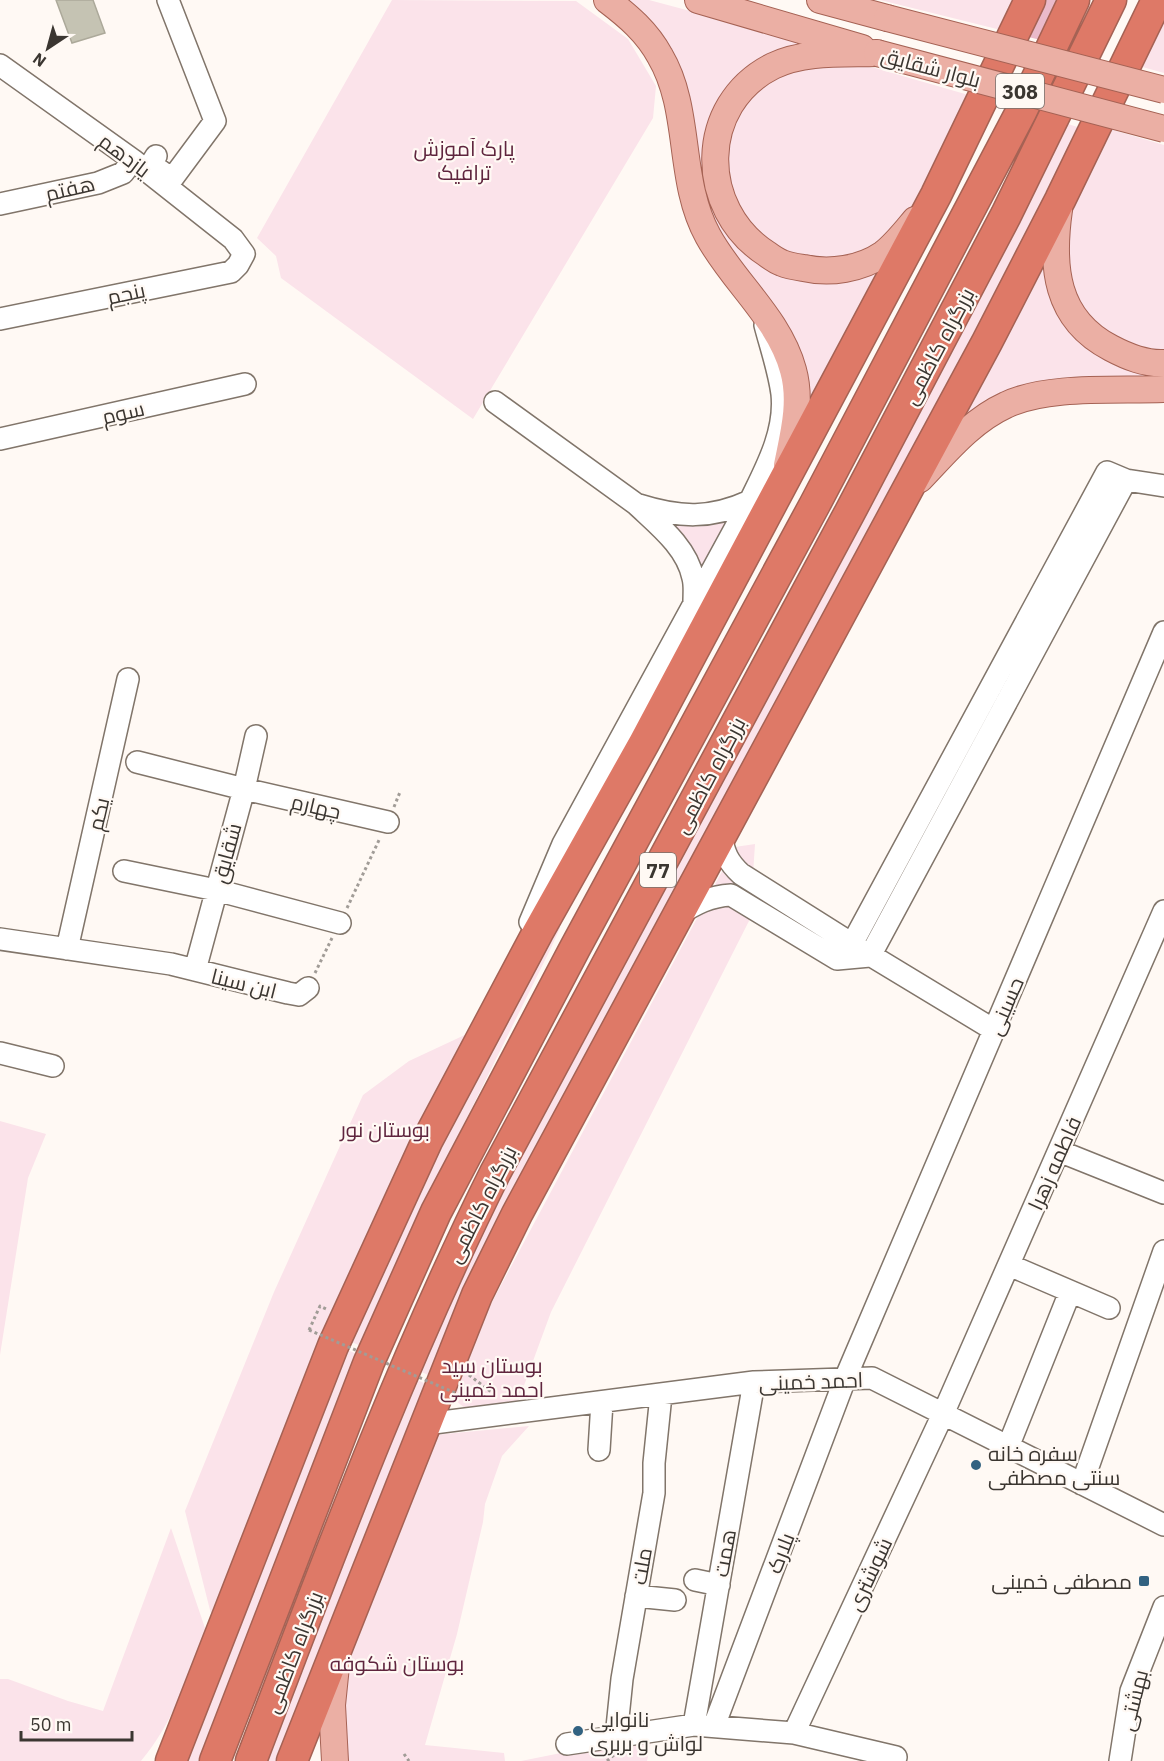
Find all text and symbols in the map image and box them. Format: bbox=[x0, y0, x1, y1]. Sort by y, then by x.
north arrow bbox=[18, 18, 78, 78]
street label: بلوار شقایق bbox=[878, 40, 984, 94]
text: N bbox=[29, 49, 50, 72]
road number: 308 bbox=[996, 74, 1044, 108]
street label: یازدهم bbox=[93, 126, 157, 185]
park label: پارک آموزش ترافیک bbox=[414, 134, 515, 186]
street label: هفتم bbox=[42, 169, 98, 208]
street label: پنجم bbox=[104, 275, 148, 312]
street label: بزرگراه کاظمی bbox=[895, 283, 981, 409]
street label: سوم bbox=[99, 394, 147, 431]
street label: بزرگراه کاظمی bbox=[666, 712, 752, 838]
street label: چهارم bbox=[288, 787, 344, 826]
street label: یکم bbox=[81, 794, 116, 834]
street label: شقایق bbox=[205, 820, 247, 886]
road number: 77 bbox=[640, 853, 676, 887]
street label: ابن سینا bbox=[208, 961, 280, 1005]
street label: حسینی bbox=[980, 973, 1030, 1039]
street label: فاطمه زهرا bbox=[1021, 1112, 1087, 1214]
park label: بوستان نور bbox=[339, 1115, 430, 1143]
street label: بزرگراه کاظمی bbox=[439, 1140, 523, 1268]
park label: بوستان سید احمد خمینی bbox=[440, 1351, 544, 1403]
street label: احمد خمینی bbox=[758, 1365, 864, 1397]
place label: سفره خانه سنتی مصطفی bbox=[988, 1439, 1120, 1491]
marker: سفره خانه سنتی مصطفی bbox=[969, 1458, 983, 1472]
street label: همت bbox=[706, 1527, 742, 1579]
street label: پلارک bbox=[759, 1528, 802, 1578]
street label: شوشتری bbox=[840, 1533, 898, 1615]
street label: ملت bbox=[624, 1545, 658, 1587]
place label: مصطفی خمینی bbox=[991, 1567, 1132, 1595]
marker: مصطفی خمینی bbox=[1137, 1574, 1151, 1588]
street label: بزرگراه کاظمی bbox=[257, 1587, 329, 1717]
park label: بوستان شکوفه bbox=[330, 1649, 464, 1677]
street label: بهشتی bbox=[1112, 1666, 1154, 1734]
scale bar bbox=[21, 1704, 132, 1742]
place label: نانوایی لواش و بربری bbox=[590, 1705, 703, 1757]
text: 50 m bbox=[30, 1713, 72, 1736]
marker: نانوایی لواش و بربری bbox=[571, 1724, 585, 1738]

